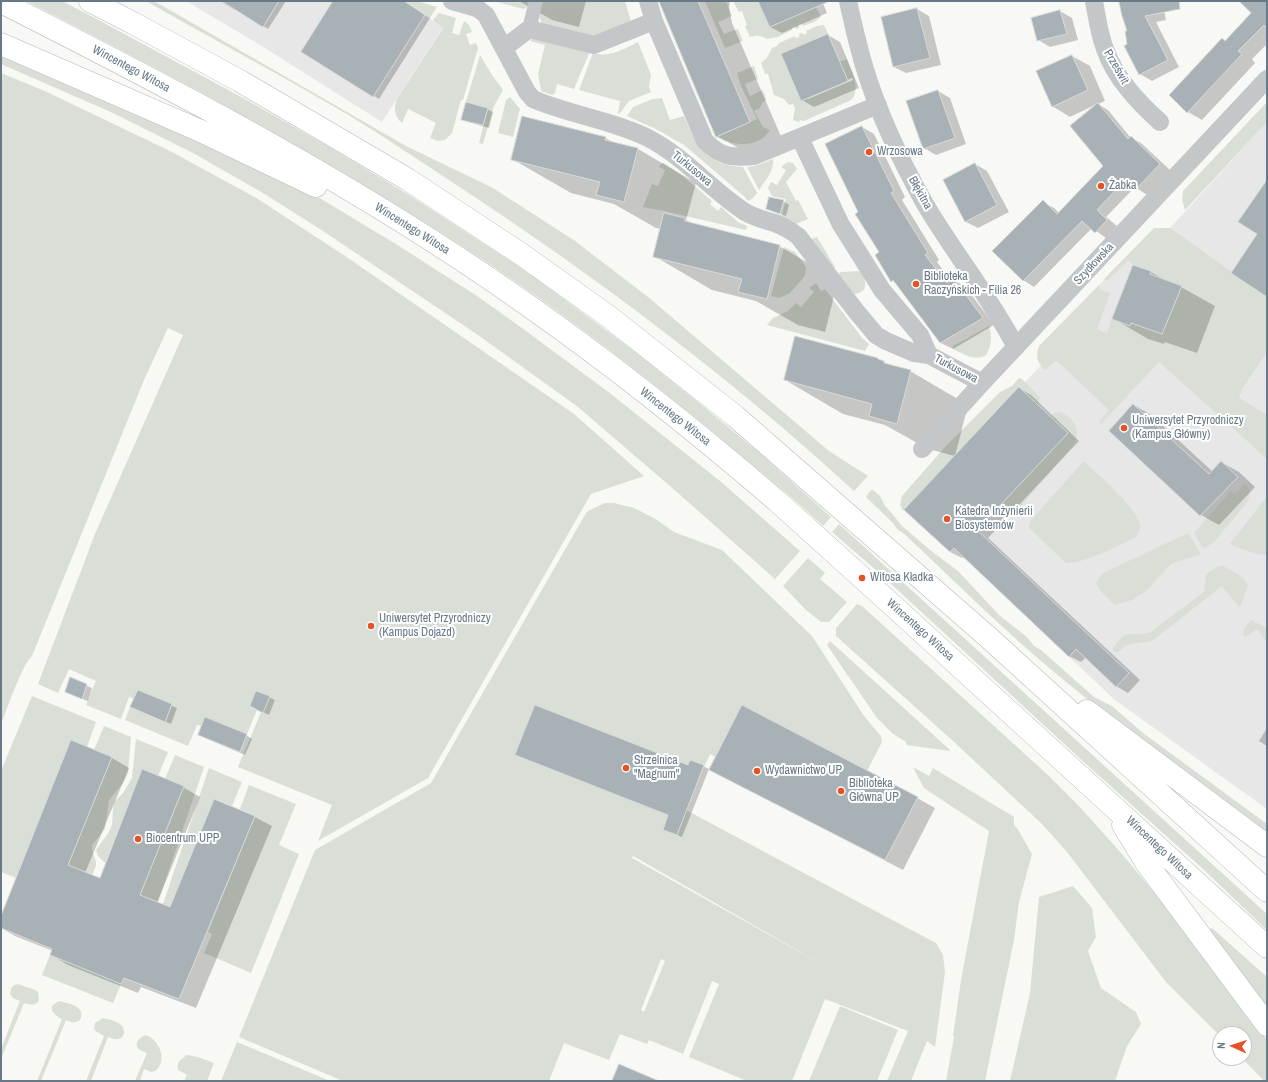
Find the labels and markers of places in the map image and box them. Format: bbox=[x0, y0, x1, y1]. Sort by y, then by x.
place label: Wrzosowa bbox=[877, 145, 923, 159]
marker: Wrzosowa bbox=[864, 147, 874, 157]
place label: Żabka bbox=[1109, 179, 1136, 193]
marker: Żabka bbox=[1096, 181, 1106, 191]
place label: Biblioteka Raczyńskich - Filia 26 bbox=[924, 270, 1021, 298]
marker: Biblioteka Raczyńskich - Filia 26 bbox=[911, 279, 921, 289]
place label: Uniwersytet Przyrodniczy (Kampus Główny) bbox=[1132, 414, 1244, 442]
marker: Uniwersytet Przyrodniczy (Kampus Główny) bbox=[1119, 423, 1129, 433]
place label: Katedra Inżynierii Biosystemów bbox=[955, 505, 1033, 533]
marker: Katedra Inżynierii Biosystemów bbox=[942, 514, 952, 524]
place label: Witosa Kładka bbox=[870, 571, 933, 585]
marker: Witosa Kładka bbox=[857, 573, 867, 583]
place label: Uniwersytet Przyrodniczy (Kampus Dojazd) bbox=[379, 612, 491, 640]
marker: Uniwersytet Przyrodniczy (Kampus Dojazd) bbox=[366, 621, 376, 631]
place label: Strzelnica "Magnum" bbox=[634, 754, 679, 782]
marker: Strzelnica "Magnum" bbox=[621, 763, 631, 773]
place label: Wydawnictwo UP bbox=[765, 764, 842, 778]
marker: Wydawnictwo UP bbox=[752, 766, 762, 776]
place label: Biblioteka Główna UP bbox=[849, 777, 899, 805]
marker: Biblioteka Główna UP bbox=[836, 786, 846, 796]
place label: Biocentrum UPP bbox=[146, 832, 219, 846]
marker: Biocentrum UPP bbox=[133, 834, 143, 844]

